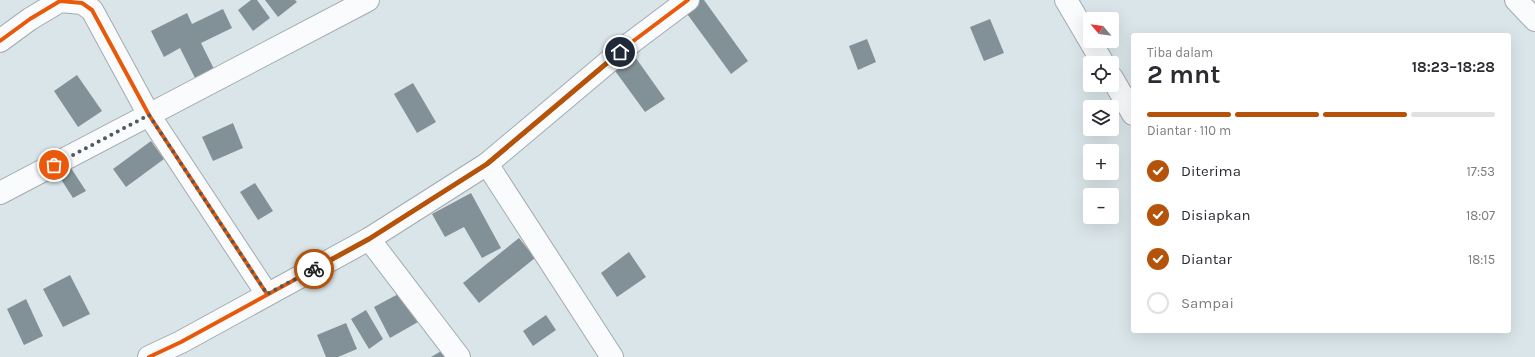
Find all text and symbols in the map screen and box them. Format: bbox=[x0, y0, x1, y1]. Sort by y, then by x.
north arrow bbox=[1083, 12, 1119, 48]
map controls bbox=[1083, 12, 1119, 224]
pin bbox=[603, 35, 637, 69]
icon: home bbox=[609, 41, 631, 63]
text: Tiba dalam bbox=[1147, 45, 1213, 60]
button: locate bbox=[1083, 56, 1119, 92]
text: 18:23–18:28 bbox=[1412, 58, 1495, 76]
text: 2 mnt bbox=[1147, 59, 1220, 90]
button: layers bbox=[1083, 100, 1119, 136]
text: Diantar · 110 m bbox=[1147, 123, 1231, 138]
button: + bbox=[1083, 144, 1119, 180]
pin bbox=[37, 148, 71, 182]
icon: bag bbox=[43, 154, 65, 176]
icon: check bbox=[1147, 160, 1169, 182]
text: Diterima bbox=[1181, 162, 1241, 180]
text: 17:53 bbox=[1467, 164, 1495, 179]
button: − bbox=[1083, 188, 1119, 224]
icon: check bbox=[1147, 204, 1169, 226]
text: Disiapkan bbox=[1181, 206, 1251, 224]
text: 18:07 bbox=[1466, 208, 1495, 223]
icon: check bbox=[1147, 248, 1169, 270]
courier bbox=[294, 249, 334, 289]
text: Diantar bbox=[1181, 250, 1232, 268]
text: 18:15 bbox=[1468, 252, 1495, 267]
icon: bike bbox=[303, 258, 325, 280]
text: Sampai bbox=[1181, 294, 1234, 312]

